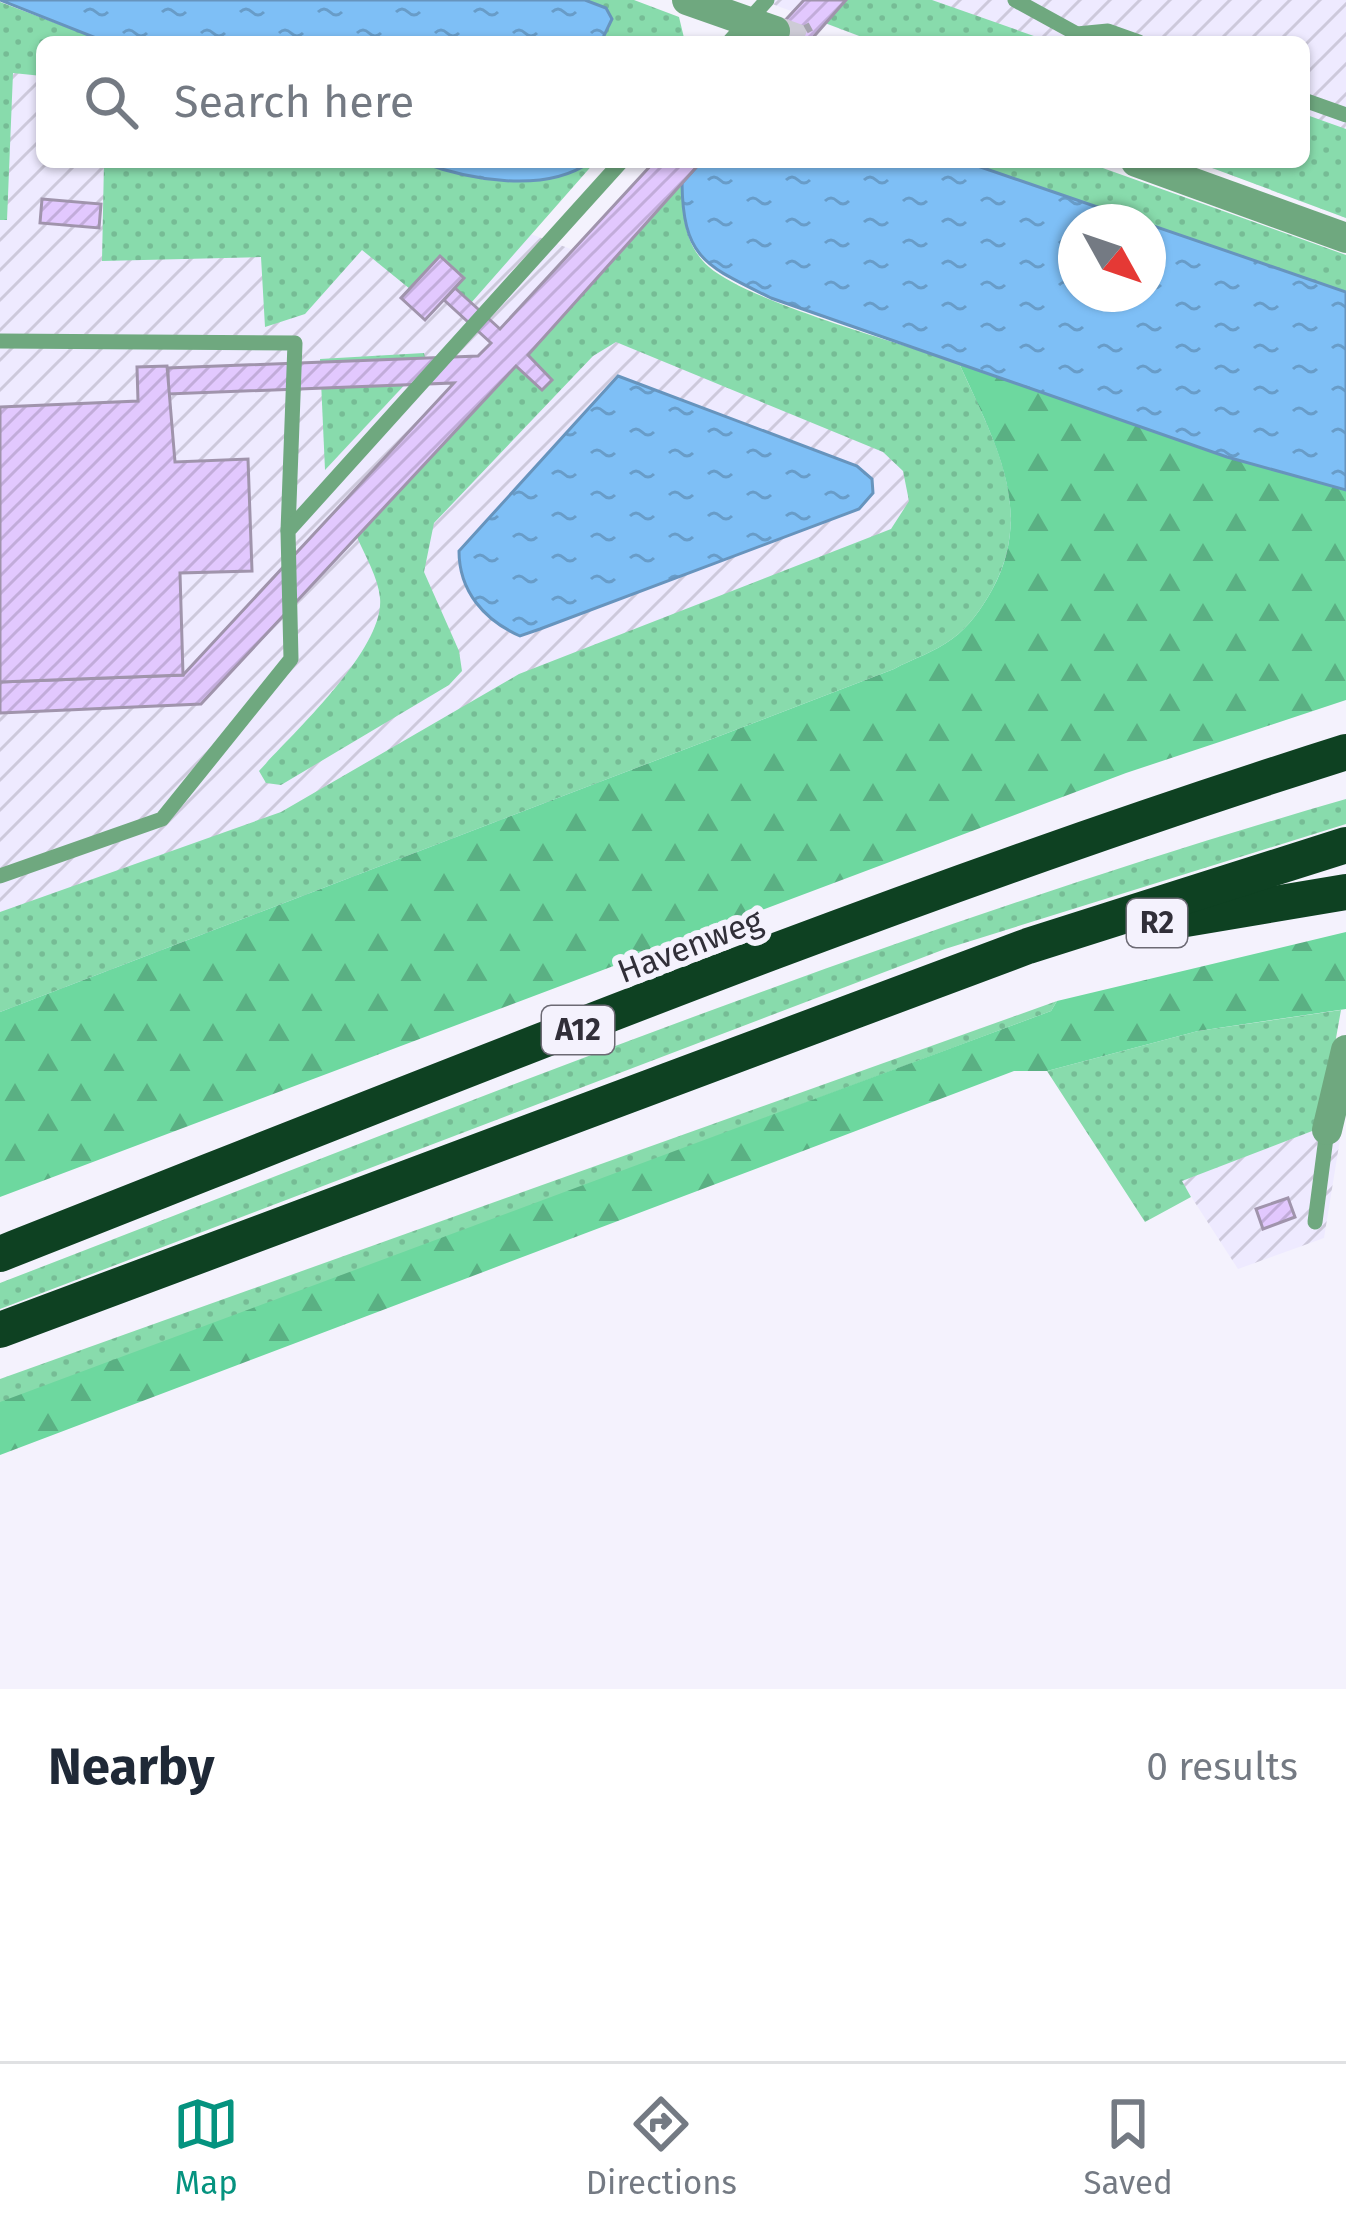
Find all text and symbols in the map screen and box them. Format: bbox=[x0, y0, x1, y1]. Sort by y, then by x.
search box bbox=[36, 36, 1310, 168]
icon: search bbox=[78, 69, 144, 135]
text: Search here bbox=[174, 75, 414, 129]
north arrow bbox=[1058, 204, 1166, 312]
road number: R2 bbox=[1127, 899, 1187, 947]
street label: Havenweg bbox=[612, 900, 769, 992]
road number: A12 bbox=[542, 1006, 614, 1054]
text: Nearby bbox=[48, 1736, 214, 1798]
text: 0 results bbox=[1146, 1744, 1298, 1790]
tab: Map bbox=[173, 2091, 239, 2203]
tab: Directions bbox=[586, 2091, 737, 2203]
tab: Saved bbox=[1083, 2091, 1173, 2203]

